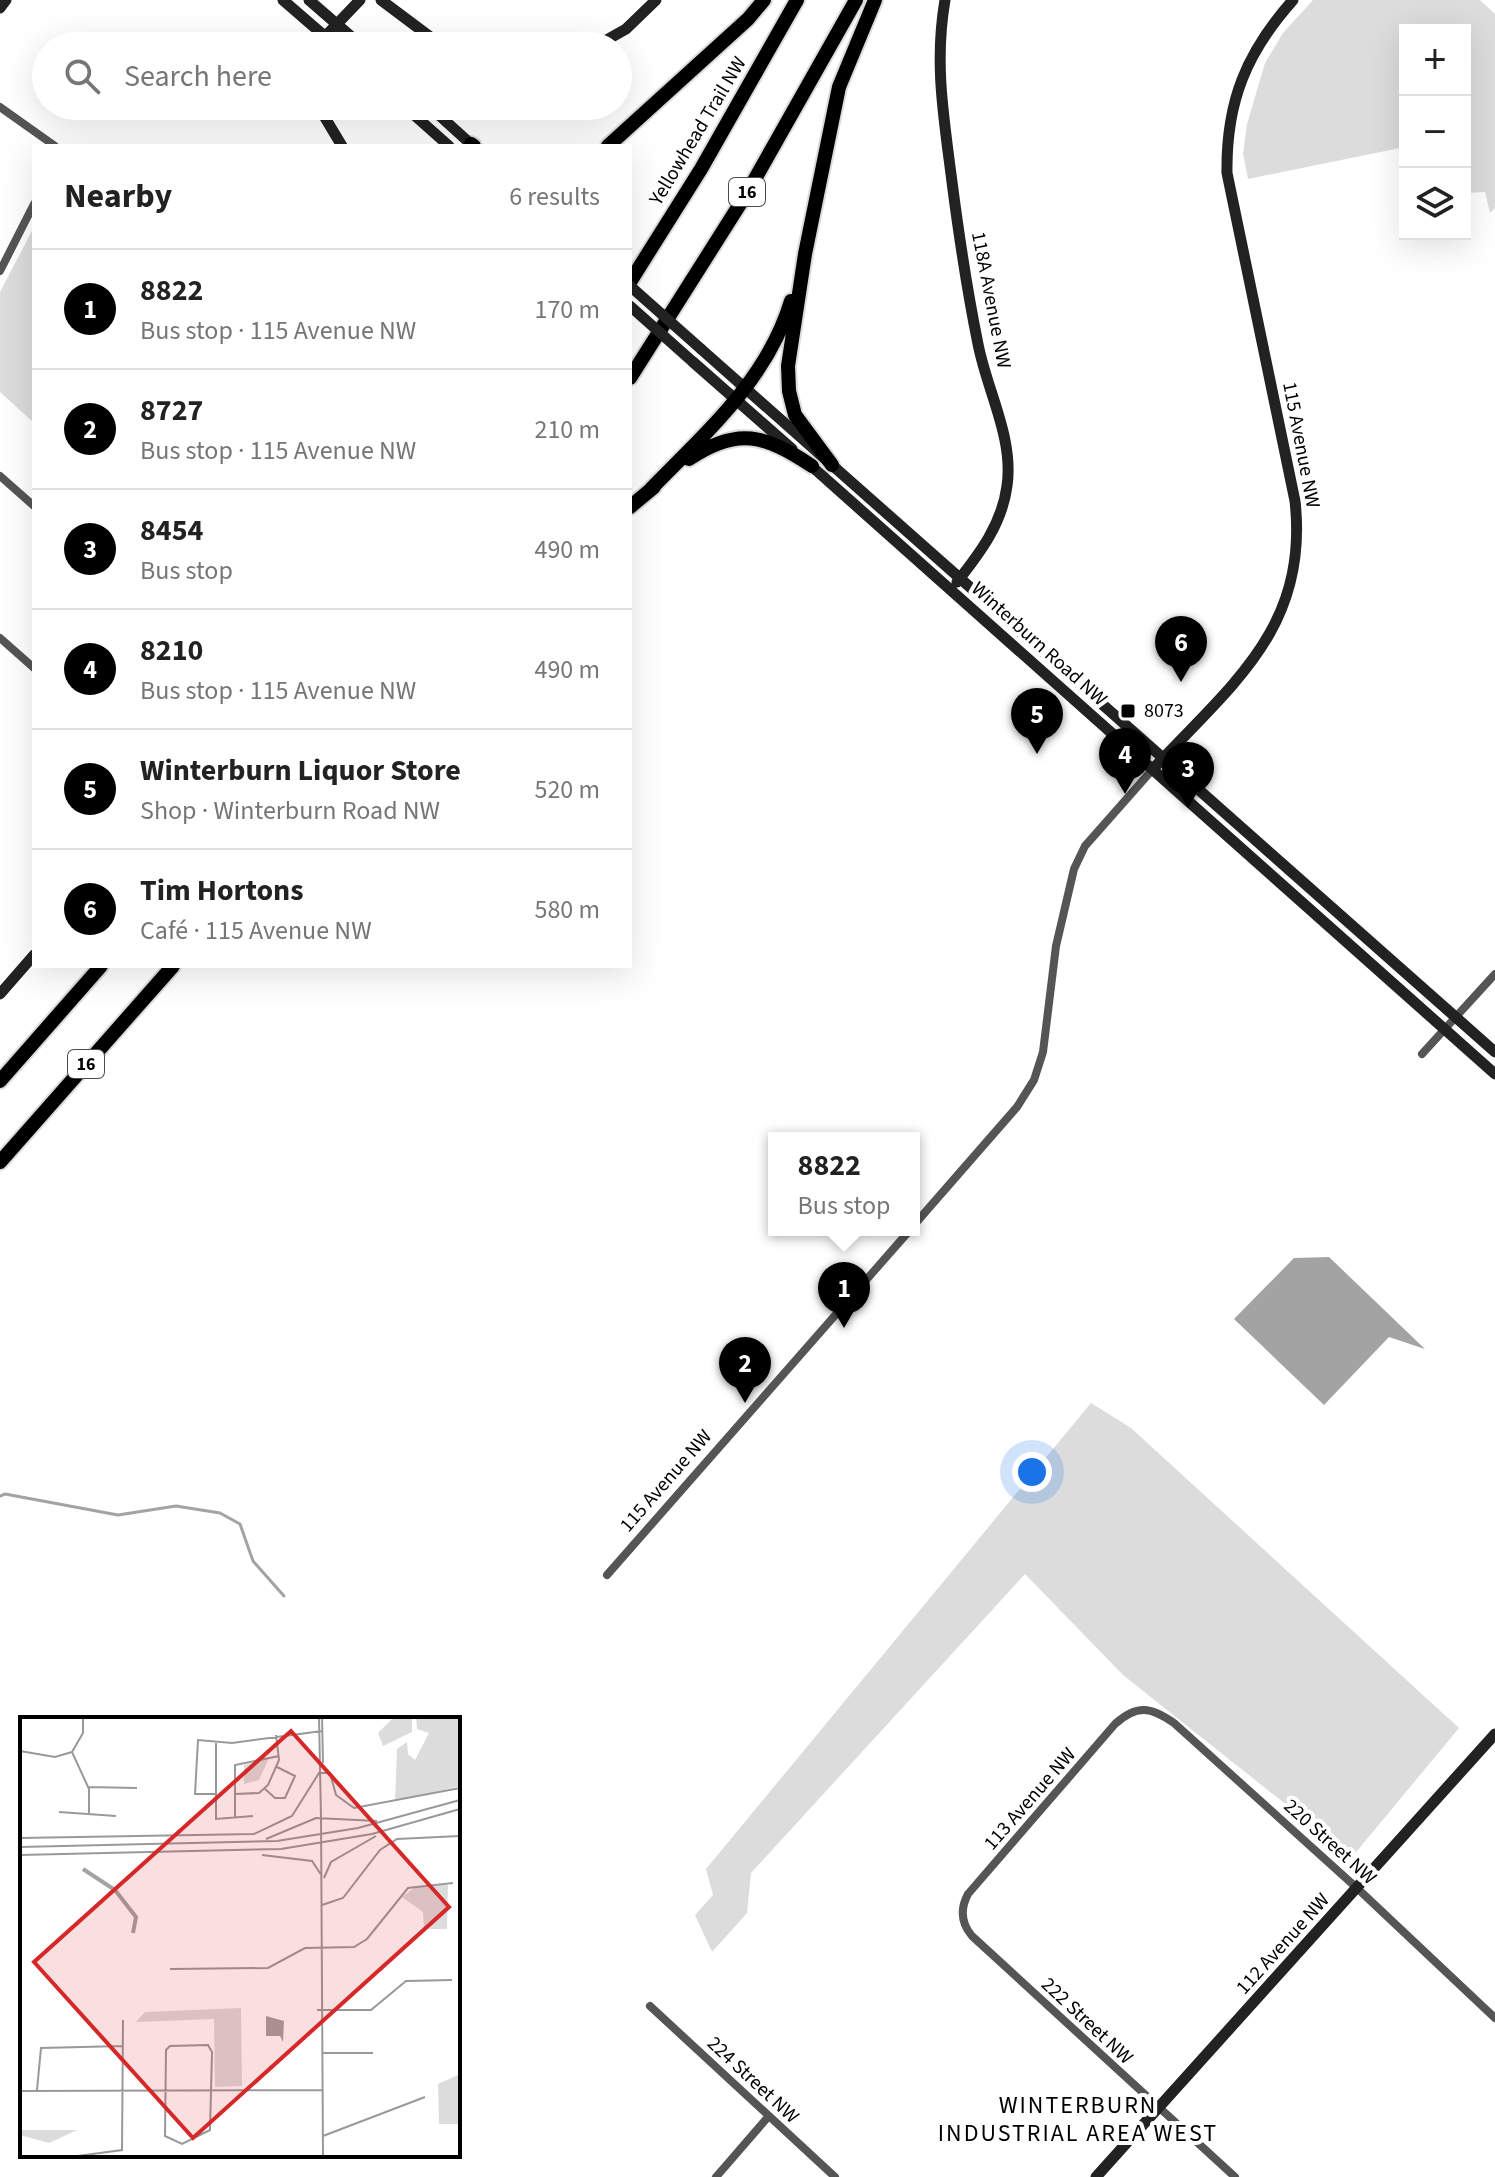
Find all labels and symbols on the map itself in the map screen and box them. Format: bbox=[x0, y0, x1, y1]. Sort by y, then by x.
street label: Yellowhead Trail NW bbox=[642, 51, 754, 211]
road number: 16 bbox=[729, 178, 765, 206]
street label: 118A Avenue NW bbox=[964, 229, 1018, 371]
street label: 115 Avenue NW bbox=[1275, 379, 1327, 511]
street label: Winterburn Road NW bbox=[965, 575, 1113, 713]
pin: 6 bbox=[1155, 616, 1207, 682]
pin: 5 bbox=[1011, 688, 1063, 754]
place label: 8073 bbox=[1144, 697, 1184, 725]
marker: 8073 bbox=[1119, 702, 1137, 720]
pin: 4 bbox=[1099, 728, 1151, 794]
pin: 3 bbox=[1162, 742, 1214, 808]
road number: 16 bbox=[68, 1050, 104, 1078]
pin: 1 bbox=[818, 1262, 870, 1328]
pin: 2 bbox=[719, 1337, 771, 1403]
street label: 115 Avenue NW bbox=[613, 1423, 719, 1539]
your location bbox=[1012, 1452, 1052, 1492]
inset map bbox=[20, 1717, 460, 2157]
street label: 113 Avenue NW bbox=[977, 1741, 1083, 1857]
street label: 220 Street NW bbox=[1277, 1793, 1383, 1892]
street label: 112 Avenue NW bbox=[1230, 1887, 1336, 2001]
street label: 222 Street NW bbox=[1035, 1971, 1139, 2071]
street label: 224 Street NW bbox=[701, 2030, 805, 2130]
district label: WINTERBURN INDUSTRIAL AREA WEST bbox=[938, 2088, 1218, 2151]

